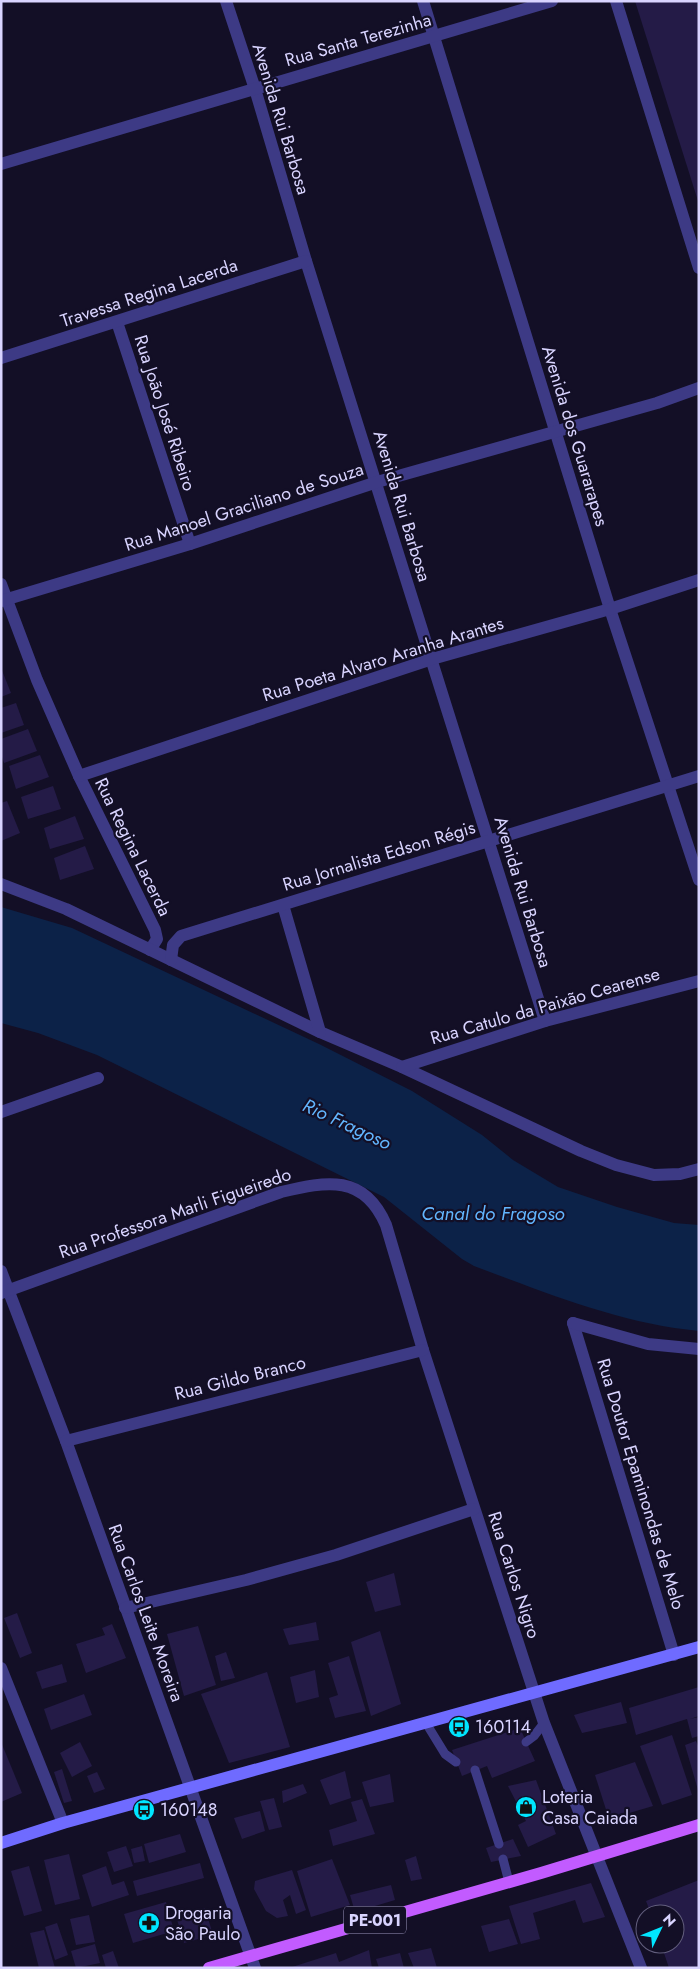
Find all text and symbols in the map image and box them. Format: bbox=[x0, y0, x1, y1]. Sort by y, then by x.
street label: Rua Santa Terezinha bbox=[282, 7, 434, 73]
street label: Avenida Rui Barbosa bbox=[246, 40, 316, 198]
street label: Travessa Regina Lacerda bbox=[57, 252, 241, 334]
street label: Rua João José Ribeiro bbox=[128, 332, 203, 494]
street label: Avenida dos Guararapes bbox=[535, 342, 615, 530]
street label: Avenida Rui Barbosa bbox=[367, 427, 437, 585]
street label: Rua Manoel Graciliano de Souza bbox=[121, 456, 367, 558]
street label: Rua Poeta Alvaro Aranha Arantes bbox=[259, 610, 507, 708]
street label: Rua Regina Lacerda bbox=[88, 773, 178, 921]
street label: Avenida Rui Barbosa bbox=[488, 813, 558, 971]
street label: Rua Jornalista Edson Régis bbox=[280, 814, 478, 898]
street label: Rua Catulo da Paixão Cearense bbox=[427, 961, 663, 1051]
water label: Rio Fragoso bbox=[298, 1092, 396, 1156]
street label: Rua Professora Marli Figueiredo bbox=[55, 1161, 295, 1265]
water label: Canal do Fragoso bbox=[421, 1200, 565, 1227]
street label: Rua Gildo Branco bbox=[172, 1349, 309, 1407]
street label: Rua Doutor Epaminondas de Melo bbox=[590, 1355, 692, 1613]
street label: Rua Carlos Nigro bbox=[481, 1508, 547, 1642]
street label: Rua Carlos Leite Moreira bbox=[102, 1520, 190, 1706]
place label: 160114 bbox=[475, 1714, 531, 1740]
bus stop icon: 160114 bbox=[447, 1715, 471, 1739]
place label: Loteria Casa Caiada bbox=[542, 1784, 638, 1831]
shop icon: Loteria Casa Caiada bbox=[514, 1795, 538, 1819]
place label: 160148 bbox=[160, 1797, 218, 1823]
bus stop icon: 160148 bbox=[132, 1798, 156, 1822]
place label: Drogaria São Paulo bbox=[165, 1900, 240, 1947]
north arrow bbox=[635, 1904, 685, 1954]
road number: PE-001 bbox=[344, 1906, 406, 1934]
text: N bbox=[658, 1909, 681, 1931]
pharmacy icon: Drogaria São Paulo bbox=[137, 1911, 161, 1935]

